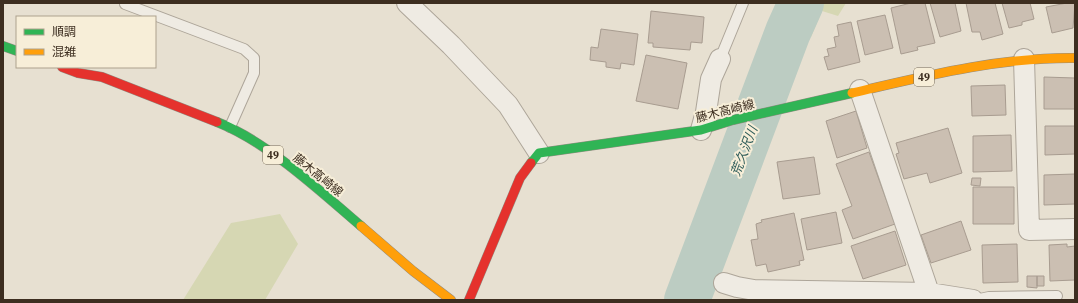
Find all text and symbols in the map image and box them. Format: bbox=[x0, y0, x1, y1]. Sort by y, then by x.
legend bbox=[16, 16, 156, 68]
text: 順調 bbox=[52, 24, 76, 40]
text: 混雑 bbox=[52, 44, 76, 60]
road number: 49 bbox=[914, 68, 934, 86]
street label: 藤木高崎線 bbox=[694, 96, 756, 126]
water label: 荒久沢川 bbox=[727, 122, 762, 178]
road number: 49 bbox=[263, 146, 283, 164]
street label: 藤木高崎線 bbox=[290, 150, 346, 200]

